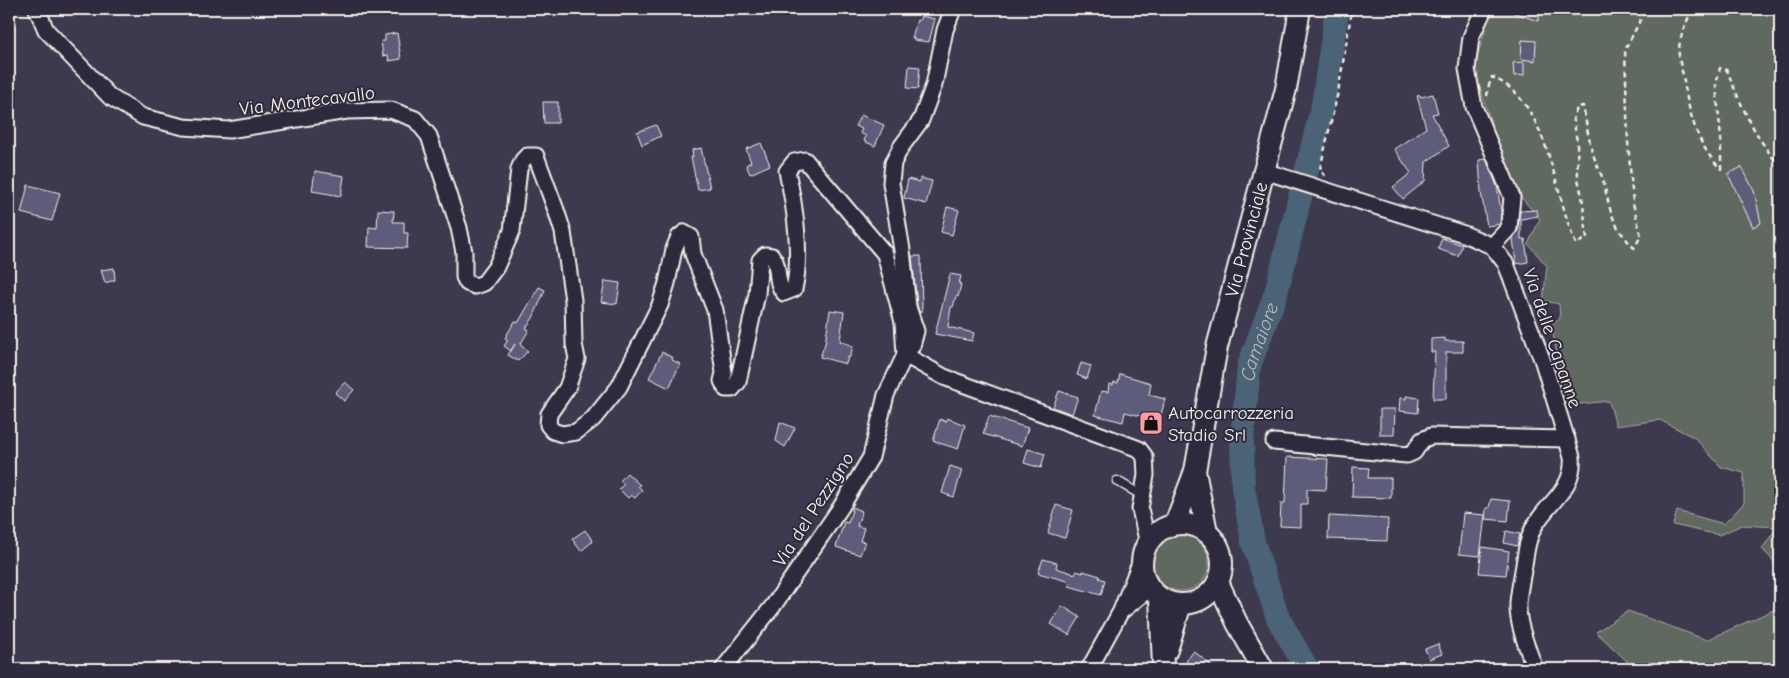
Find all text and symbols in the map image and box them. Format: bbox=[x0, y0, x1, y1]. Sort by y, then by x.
street label: Via Montecavallo bbox=[238, 82, 376, 120]
street label: Via Provinciale bbox=[1221, 180, 1273, 300]
street label: Via delle Capanne bbox=[1518, 266, 1586, 411]
water label: Camaiore bbox=[1237, 299, 1284, 382]
place label: Autocarrozzeria Stadio Srl bbox=[1168, 402, 1294, 446]
shop icon: Autocarrozzeria Stadio Srl bbox=[1138, 410, 1164, 436]
street label: Via del Pezzigno bbox=[769, 448, 859, 571]

